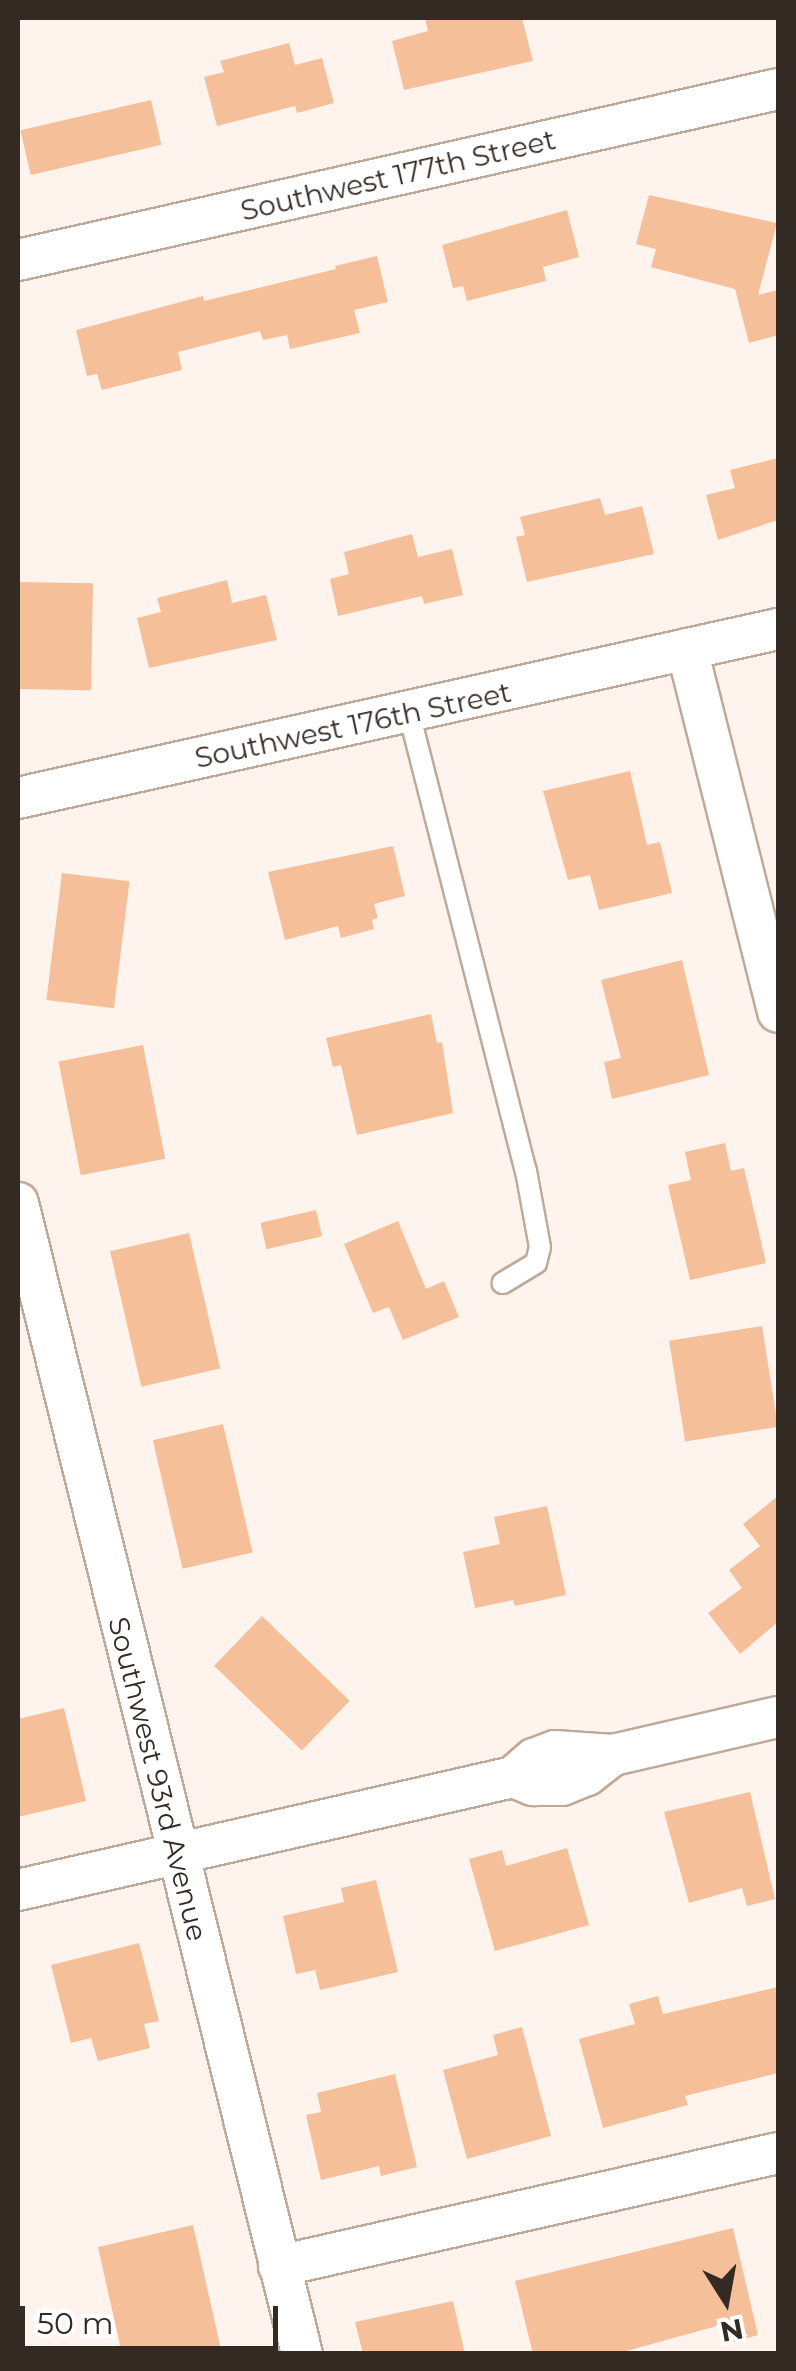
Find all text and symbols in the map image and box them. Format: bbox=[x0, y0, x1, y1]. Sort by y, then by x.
street label: Southwest 177th Street bbox=[237, 122, 559, 228]
street label: Southwest 176th Street bbox=[192, 675, 514, 775]
street label: Southwest 93rd Avenue bbox=[101, 1614, 215, 1944]
north arrow bbox=[676, 2251, 776, 2351]
scale bar bbox=[25, 2286, 282, 2348]
text: 50 m bbox=[37, 2305, 114, 2342]
text: N bbox=[717, 2312, 746, 2349]

